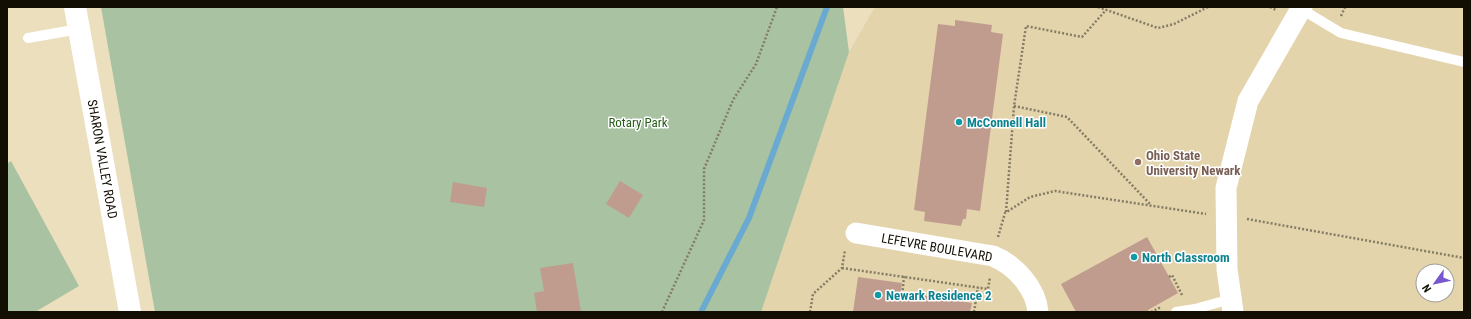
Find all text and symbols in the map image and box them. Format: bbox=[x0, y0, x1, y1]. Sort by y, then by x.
street label: SHARON VALLEY ROAD bbox=[85, 98, 120, 220]
park label: Rotary Park bbox=[608, 115, 668, 130]
place label: McConnell Hall bbox=[967, 115, 1046, 130]
marker: McConnell Hall bbox=[954, 117, 964, 127]
place label: Ohio State University Newark bbox=[1146, 148, 1241, 178]
marker: Ohio State University Newark bbox=[1133, 157, 1143, 167]
street label: LEFEVRE BOULEVARD bbox=[880, 230, 994, 265]
place label: North Classroom bbox=[1142, 250, 1230, 265]
marker: North Classroom bbox=[1129, 252, 1139, 262]
north arrow bbox=[1415, 263, 1455, 303]
text: N bbox=[1420, 282, 1434, 295]
place label: Newark Residence 2 bbox=[886, 288, 992, 303]
marker: Newark Residence 2 bbox=[873, 290, 883, 300]

